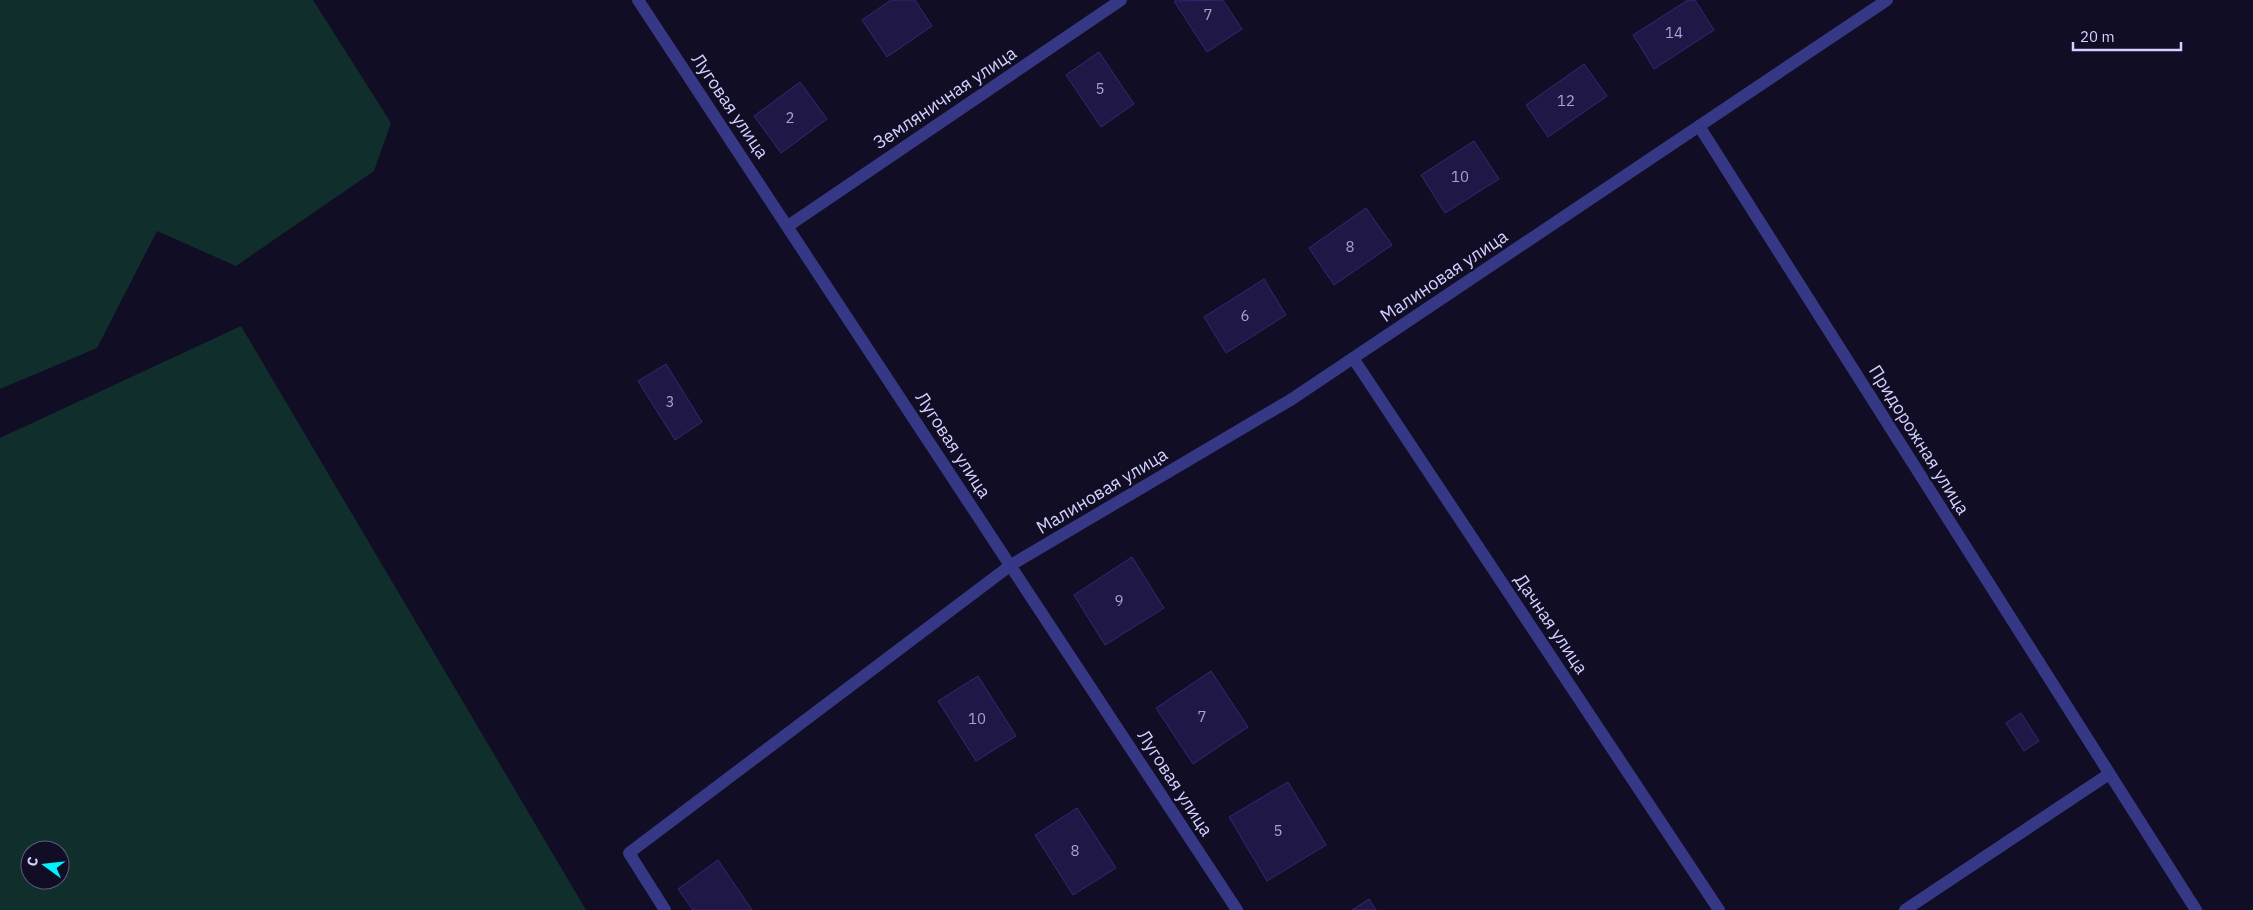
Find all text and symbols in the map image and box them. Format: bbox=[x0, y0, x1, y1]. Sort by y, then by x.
house number: 7 bbox=[1203, 5, 1213, 24]
scale bar bbox=[2073, 20, 2180, 52]
house number: 14 bbox=[1665, 23, 1683, 42]
text: 20 m bbox=[2080, 27, 2115, 46]
street label: Земляничная улица bbox=[869, 41, 1021, 154]
street label: Луговая улица bbox=[687, 49, 774, 163]
house number: 5 bbox=[1095, 79, 1105, 98]
house number: 12 bbox=[1557, 91, 1575, 110]
house number: 2 bbox=[785, 108, 795, 127]
house number: 10 bbox=[1451, 167, 1469, 186]
street label: Малиновая улица bbox=[1375, 224, 1512, 327]
house number: 8 bbox=[1345, 237, 1355, 256]
house number: 6 bbox=[1240, 306, 1250, 325]
street label: Придорожная улица bbox=[1864, 361, 1975, 519]
street label: Луговая улица bbox=[911, 387, 997, 503]
house number: 3 bbox=[665, 392, 675, 411]
street label: Малиновая улица bbox=[1032, 442, 1172, 539]
street label: Дачная улица bbox=[1509, 569, 1594, 679]
house number: 9 bbox=[1114, 591, 1124, 610]
house number: 7 bbox=[1197, 707, 1207, 726]
house number: 10 bbox=[968, 709, 986, 728]
street label: Луговая улица bbox=[1133, 725, 1219, 841]
house number: 5 bbox=[1273, 821, 1283, 840]
north arrow bbox=[20, 840, 70, 890]
house number: 8 bbox=[1070, 841, 1080, 860]
text: С bbox=[23, 855, 42, 868]

